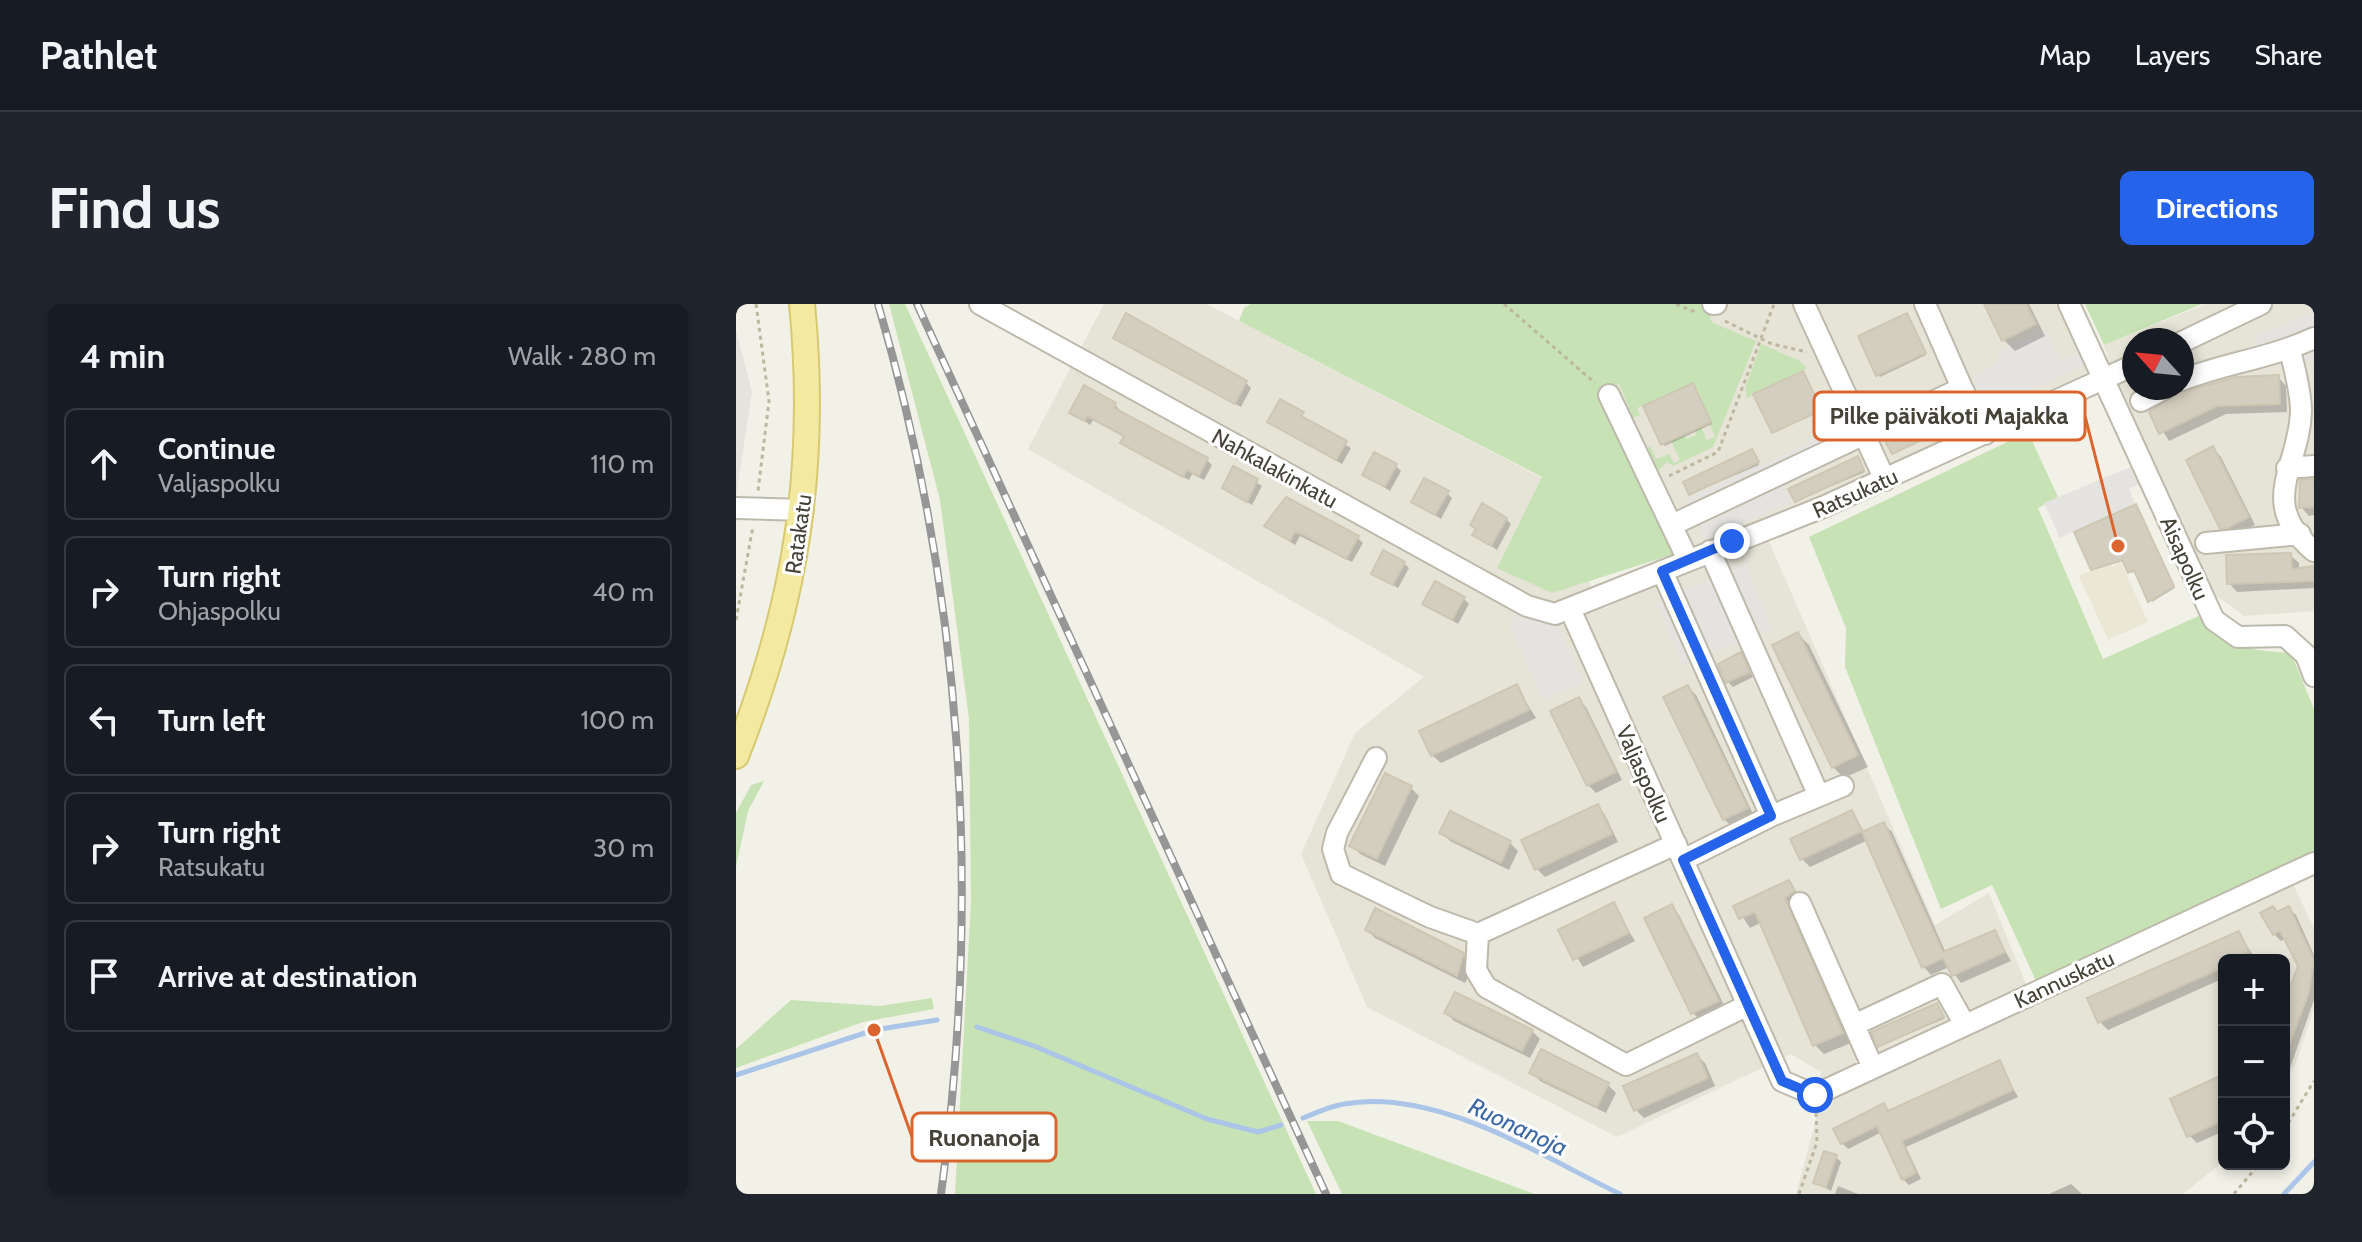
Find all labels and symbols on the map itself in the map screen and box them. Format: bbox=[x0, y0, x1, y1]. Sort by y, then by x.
north arrow bbox=[2122, 328, 2194, 400]
callout: Pilke päiväkoti Majakka bbox=[1814, 392, 2085, 440]
text: Pilke päiväkoti Majakka bbox=[1829, 401, 2069, 430]
street label: Nahkalakinkatu bbox=[1207, 423, 1342, 514]
street label: Ratsukatu bbox=[1808, 463, 1902, 524]
street label: Ratakatu bbox=[780, 492, 817, 576]
street label: Aisapolku bbox=[2154, 512, 2215, 604]
route end bbox=[1714, 523, 1750, 559]
street label: Valjaspolku bbox=[1610, 721, 1677, 827]
street label: Kannuskatu bbox=[2010, 945, 2119, 1014]
route start bbox=[1797, 1077, 1833, 1113]
water label: Ruonanoja bbox=[1464, 1091, 1572, 1162]
callout: Ruonanoja bbox=[912, 1113, 1056, 1161]
text: Ruonanoja bbox=[928, 1123, 1040, 1152]

